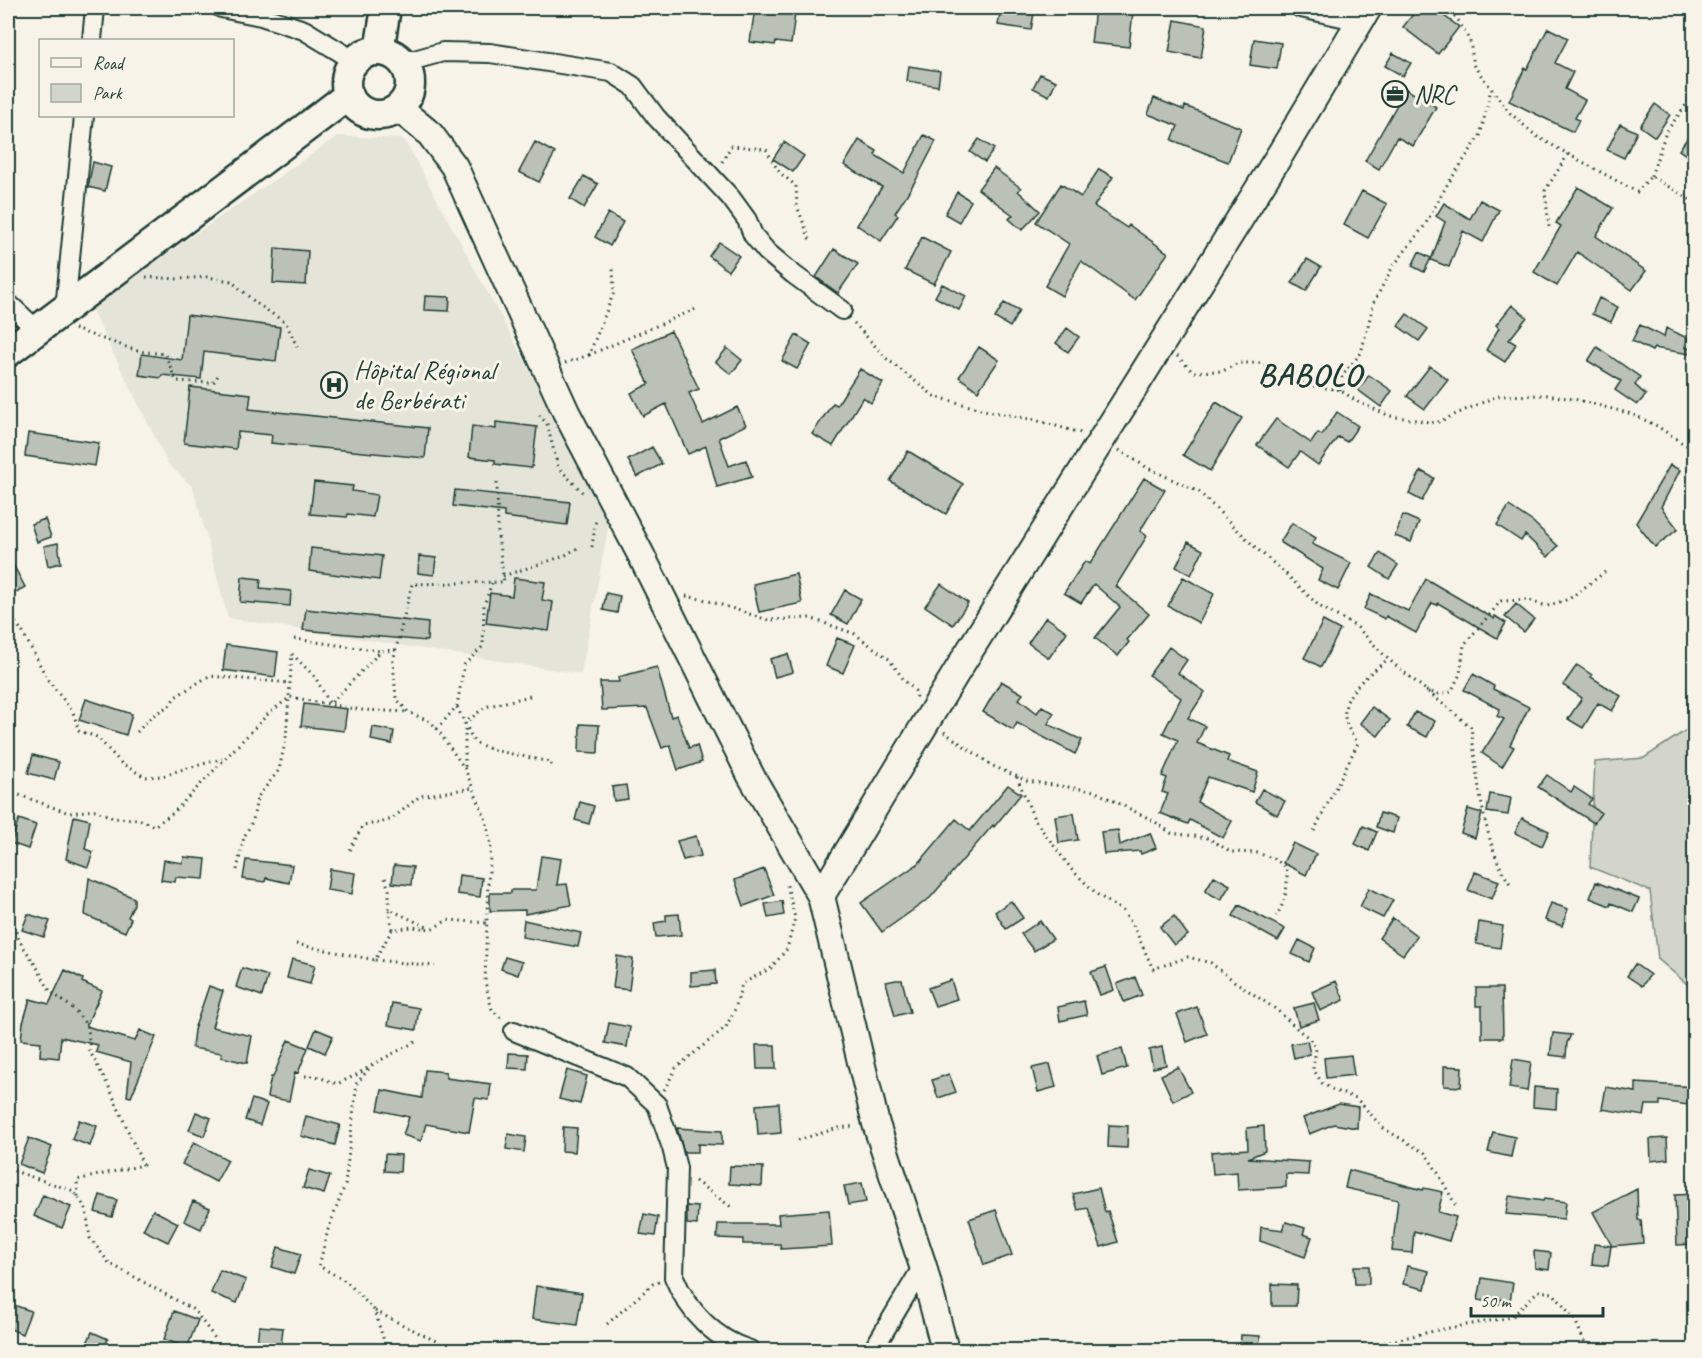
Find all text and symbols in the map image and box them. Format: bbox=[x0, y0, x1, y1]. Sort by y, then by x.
legend bbox=[39, 39, 234, 117]
text: Road bbox=[93, 52, 126, 74]
place label: NRC bbox=[1414, 78, 1459, 111]
office icon: NRC bbox=[1380, 79, 1410, 109]
text: Park bbox=[93, 82, 123, 104]
place label: Hôpital Régional de Berbérati bbox=[354, 354, 500, 417]
district label: BABOLO bbox=[1258, 354, 1364, 395]
hospital icon: Hôpital Régional de Berbérati bbox=[319, 370, 349, 400]
scale bar bbox=[1471, 1280, 1603, 1318]
text: 50 m bbox=[1480, 1290, 1513, 1312]

